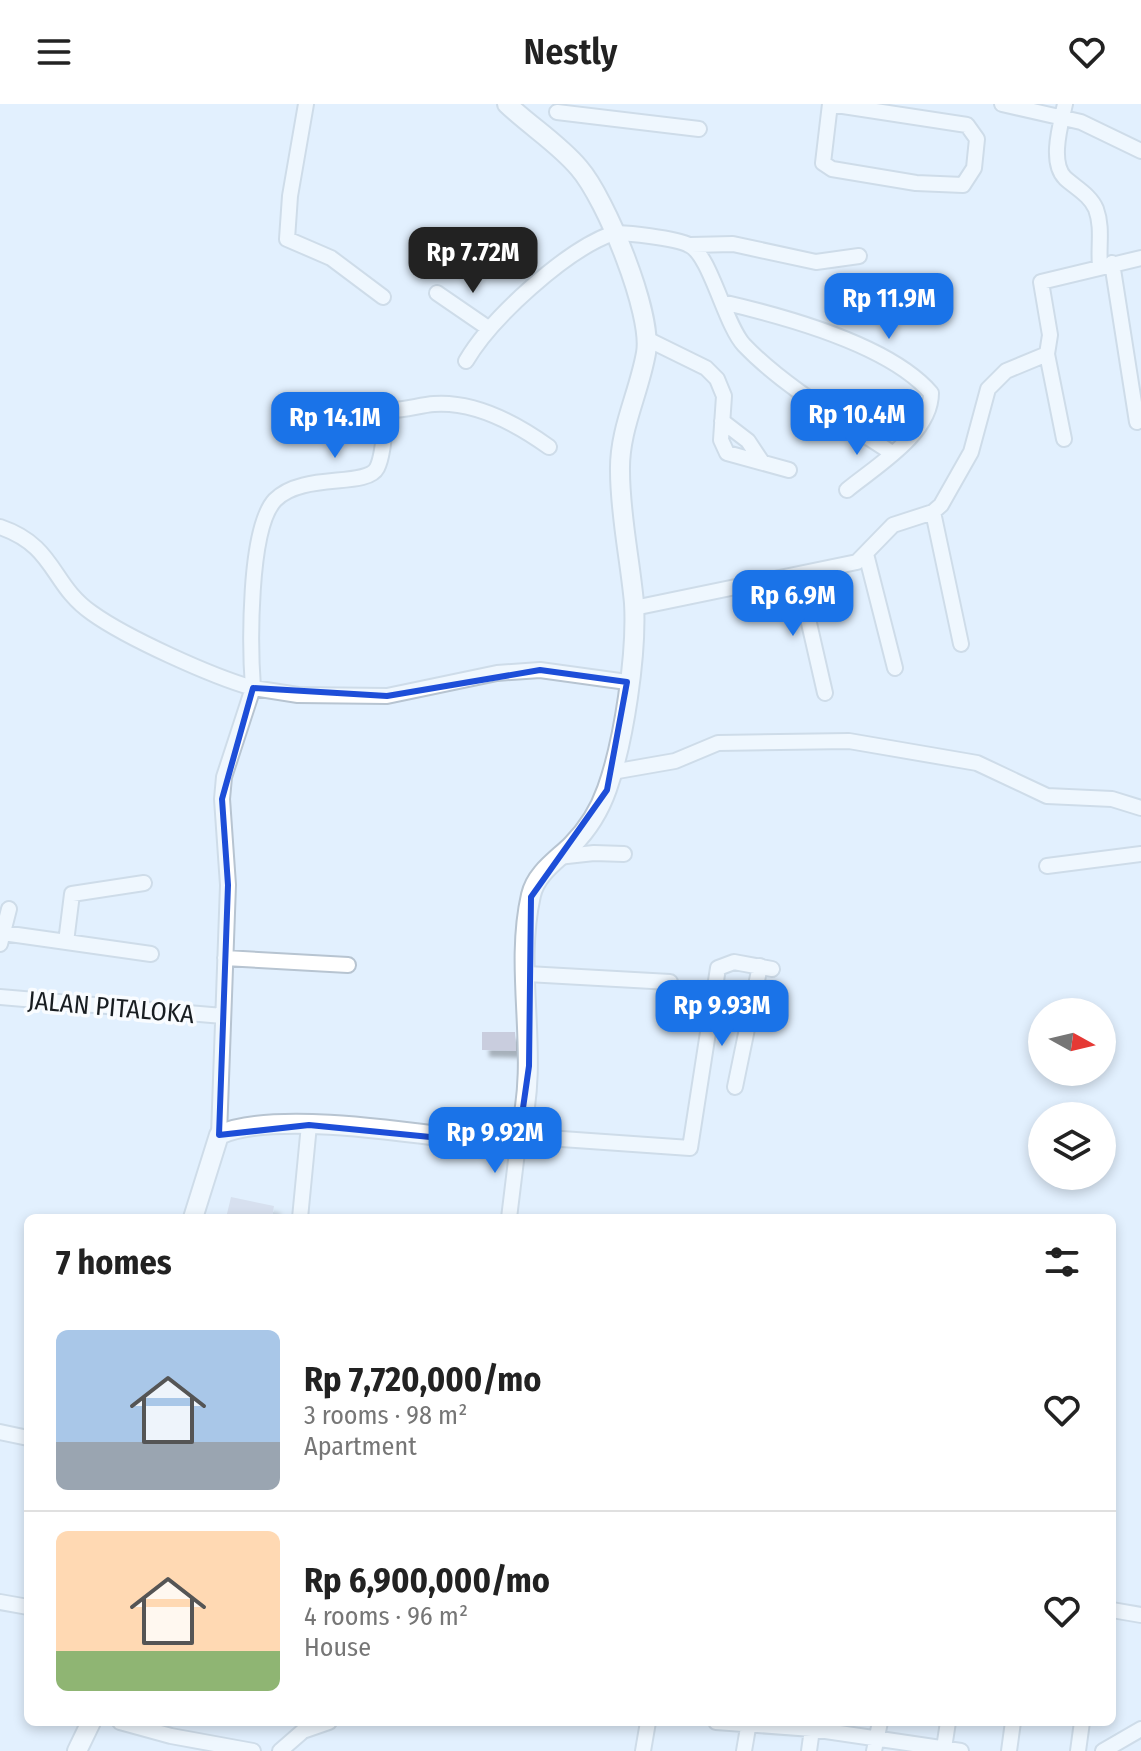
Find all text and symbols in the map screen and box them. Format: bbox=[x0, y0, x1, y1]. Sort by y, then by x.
icon: menu bbox=[32, 30, 76, 74]
text: Nestly bbox=[524, 30, 617, 74]
icon: heart bbox=[1065, 30, 1109, 74]
pin: Rp 7.72M bbox=[390, 227, 556, 295]
text: Rp 7.72M bbox=[427, 237, 519, 268]
pin: Rp 11.9M bbox=[806, 273, 972, 341]
text: Rp 11.9M bbox=[842, 283, 936, 314]
pin: Rp 10.4M bbox=[774, 389, 940, 457]
pin: Rp 14.1M bbox=[252, 392, 418, 460]
text: Rp 10.4M bbox=[809, 399, 905, 430]
text: Rp 14.1M bbox=[289, 402, 381, 433]
pin: Rp 6.9M bbox=[719, 570, 867, 638]
text: Rp 6.9M bbox=[750, 580, 836, 611]
pin: Rp 9.93M bbox=[639, 980, 805, 1048]
street label: JALAN PITALOKA bbox=[27, 985, 196, 1030]
text: Rp 9.93M bbox=[674, 990, 770, 1021]
north arrow bbox=[1028, 998, 1116, 1086]
map controls bbox=[1028, 998, 1116, 1190]
button: layers bbox=[1028, 1102, 1116, 1190]
pin: Rp 9.92M bbox=[412, 1107, 578, 1175]
text: Rp 9.92M bbox=[447, 1117, 543, 1148]
icon: filters bbox=[1040, 1240, 1084, 1284]
text: 7 homes bbox=[56, 1242, 172, 1283]
text: Rp 7,720,000/mo bbox=[304, 1359, 541, 1400]
icon: home bbox=[120, 1362, 216, 1458]
icon: heart bbox=[1040, 1388, 1084, 1432]
text: 3 rooms · 98 m² bbox=[304, 1400, 467, 1431]
text: Apartment bbox=[304, 1431, 417, 1462]
text: Rp 6,900,000/mo bbox=[304, 1560, 550, 1601]
icon: home bbox=[120, 1563, 216, 1659]
icon: heart bbox=[1040, 1589, 1084, 1633]
text: 4 rooms · 96 m² bbox=[304, 1601, 468, 1632]
text: House bbox=[304, 1632, 371, 1663]

